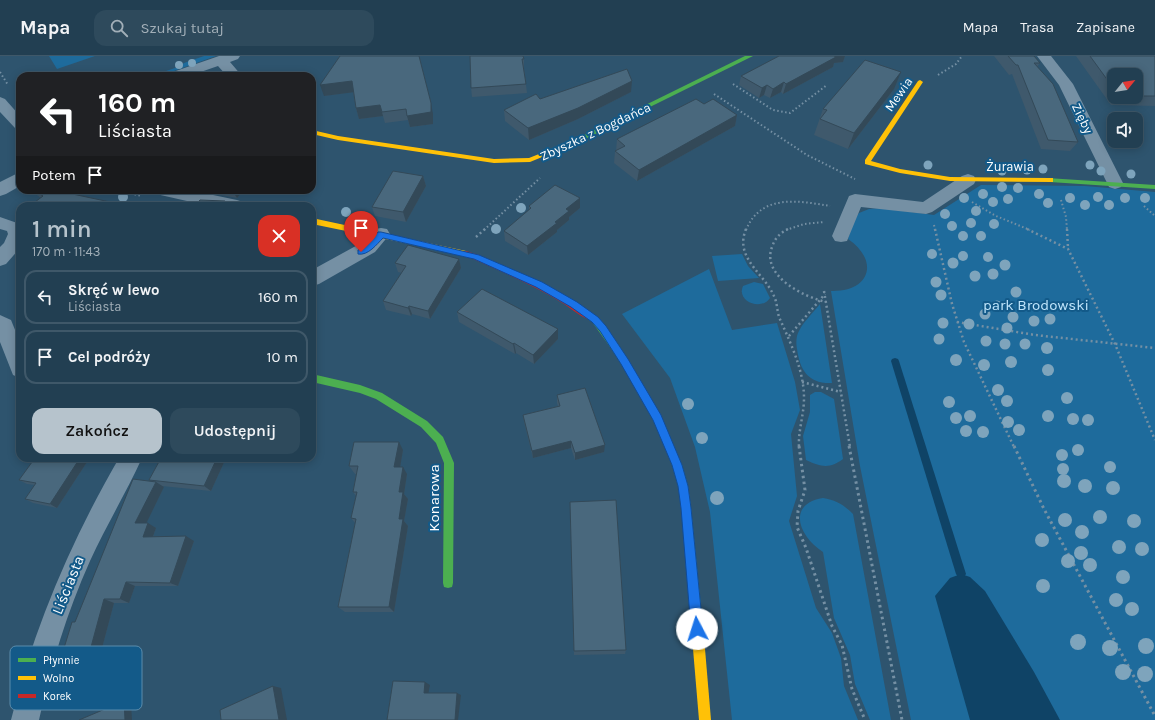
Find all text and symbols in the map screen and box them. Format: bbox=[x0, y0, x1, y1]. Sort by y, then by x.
search box bbox=[94, 10, 374, 46]
text: Mapa bbox=[20, 17, 70, 39]
icon: search bbox=[108, 17, 130, 39]
text: Szukaj tutaj bbox=[140, 19, 224, 37]
text: Mapa bbox=[963, 19, 998, 36]
text: Trasa bbox=[1020, 19, 1054, 36]
text: Zapisane bbox=[1076, 19, 1135, 36]
north arrow bbox=[1107, 68, 1143, 104]
map controls bbox=[1107, 68, 1143, 148]
street label: Mewia bbox=[881, 74, 915, 114]
text: 160 m bbox=[98, 86, 176, 119]
icon: left bbox=[32, 88, 84, 140]
street label: Zbyszka z Bogdańca bbox=[537, 99, 653, 164]
street label: Zięby bbox=[1069, 101, 1096, 136]
button: sound bbox=[1107, 112, 1143, 148]
text: Liściasta bbox=[98, 120, 172, 142]
street label: Żurawia bbox=[986, 159, 1034, 174]
icon: arrive bbox=[84, 164, 106, 186]
text: Potem bbox=[32, 166, 76, 184]
pin bbox=[344, 211, 378, 252]
text: 1 min bbox=[32, 215, 92, 243]
button: close bbox=[258, 215, 300, 257]
icon: arrive bbox=[350, 217, 372, 239]
text: 170 m · 11:43 bbox=[32, 244, 100, 259]
text: Skręć w lewo bbox=[68, 281, 160, 299]
icon: left bbox=[34, 286, 56, 308]
text: 160 m bbox=[258, 288, 298, 306]
park label: park Brodowski bbox=[983, 296, 1089, 314]
text: Liściasta bbox=[68, 299, 121, 314]
icon: arrive bbox=[34, 346, 56, 368]
text: Cel podróży bbox=[68, 348, 150, 366]
text: 10 m bbox=[267, 348, 298, 366]
button: Zakończ bbox=[32, 408, 162, 454]
button: Udostępnij bbox=[170, 408, 300, 454]
street label: Konarowa bbox=[425, 464, 443, 532]
street label: Liściasta bbox=[48, 553, 88, 617]
position arrow bbox=[676, 608, 718, 650]
legend bbox=[10, 646, 142, 710]
text: Płynnie bbox=[43, 654, 80, 667]
text: Wolno bbox=[43, 672, 74, 685]
text: Korek bbox=[43, 690, 72, 703]

